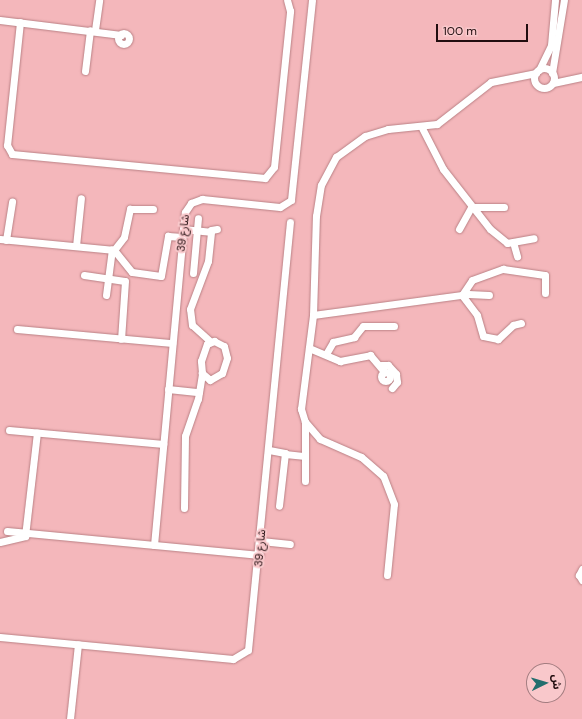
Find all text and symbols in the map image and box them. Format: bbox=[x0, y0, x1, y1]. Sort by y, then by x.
scale bar bbox=[438, 16, 530, 42]
text: 100 m bbox=[443, 23, 477, 39]
street label: شارع 39 bbox=[174, 214, 192, 252]
street label: شارع 39 bbox=[252, 529, 268, 567]
north arrow bbox=[526, 663, 566, 703]
text: ش bbox=[549, 674, 565, 690]

